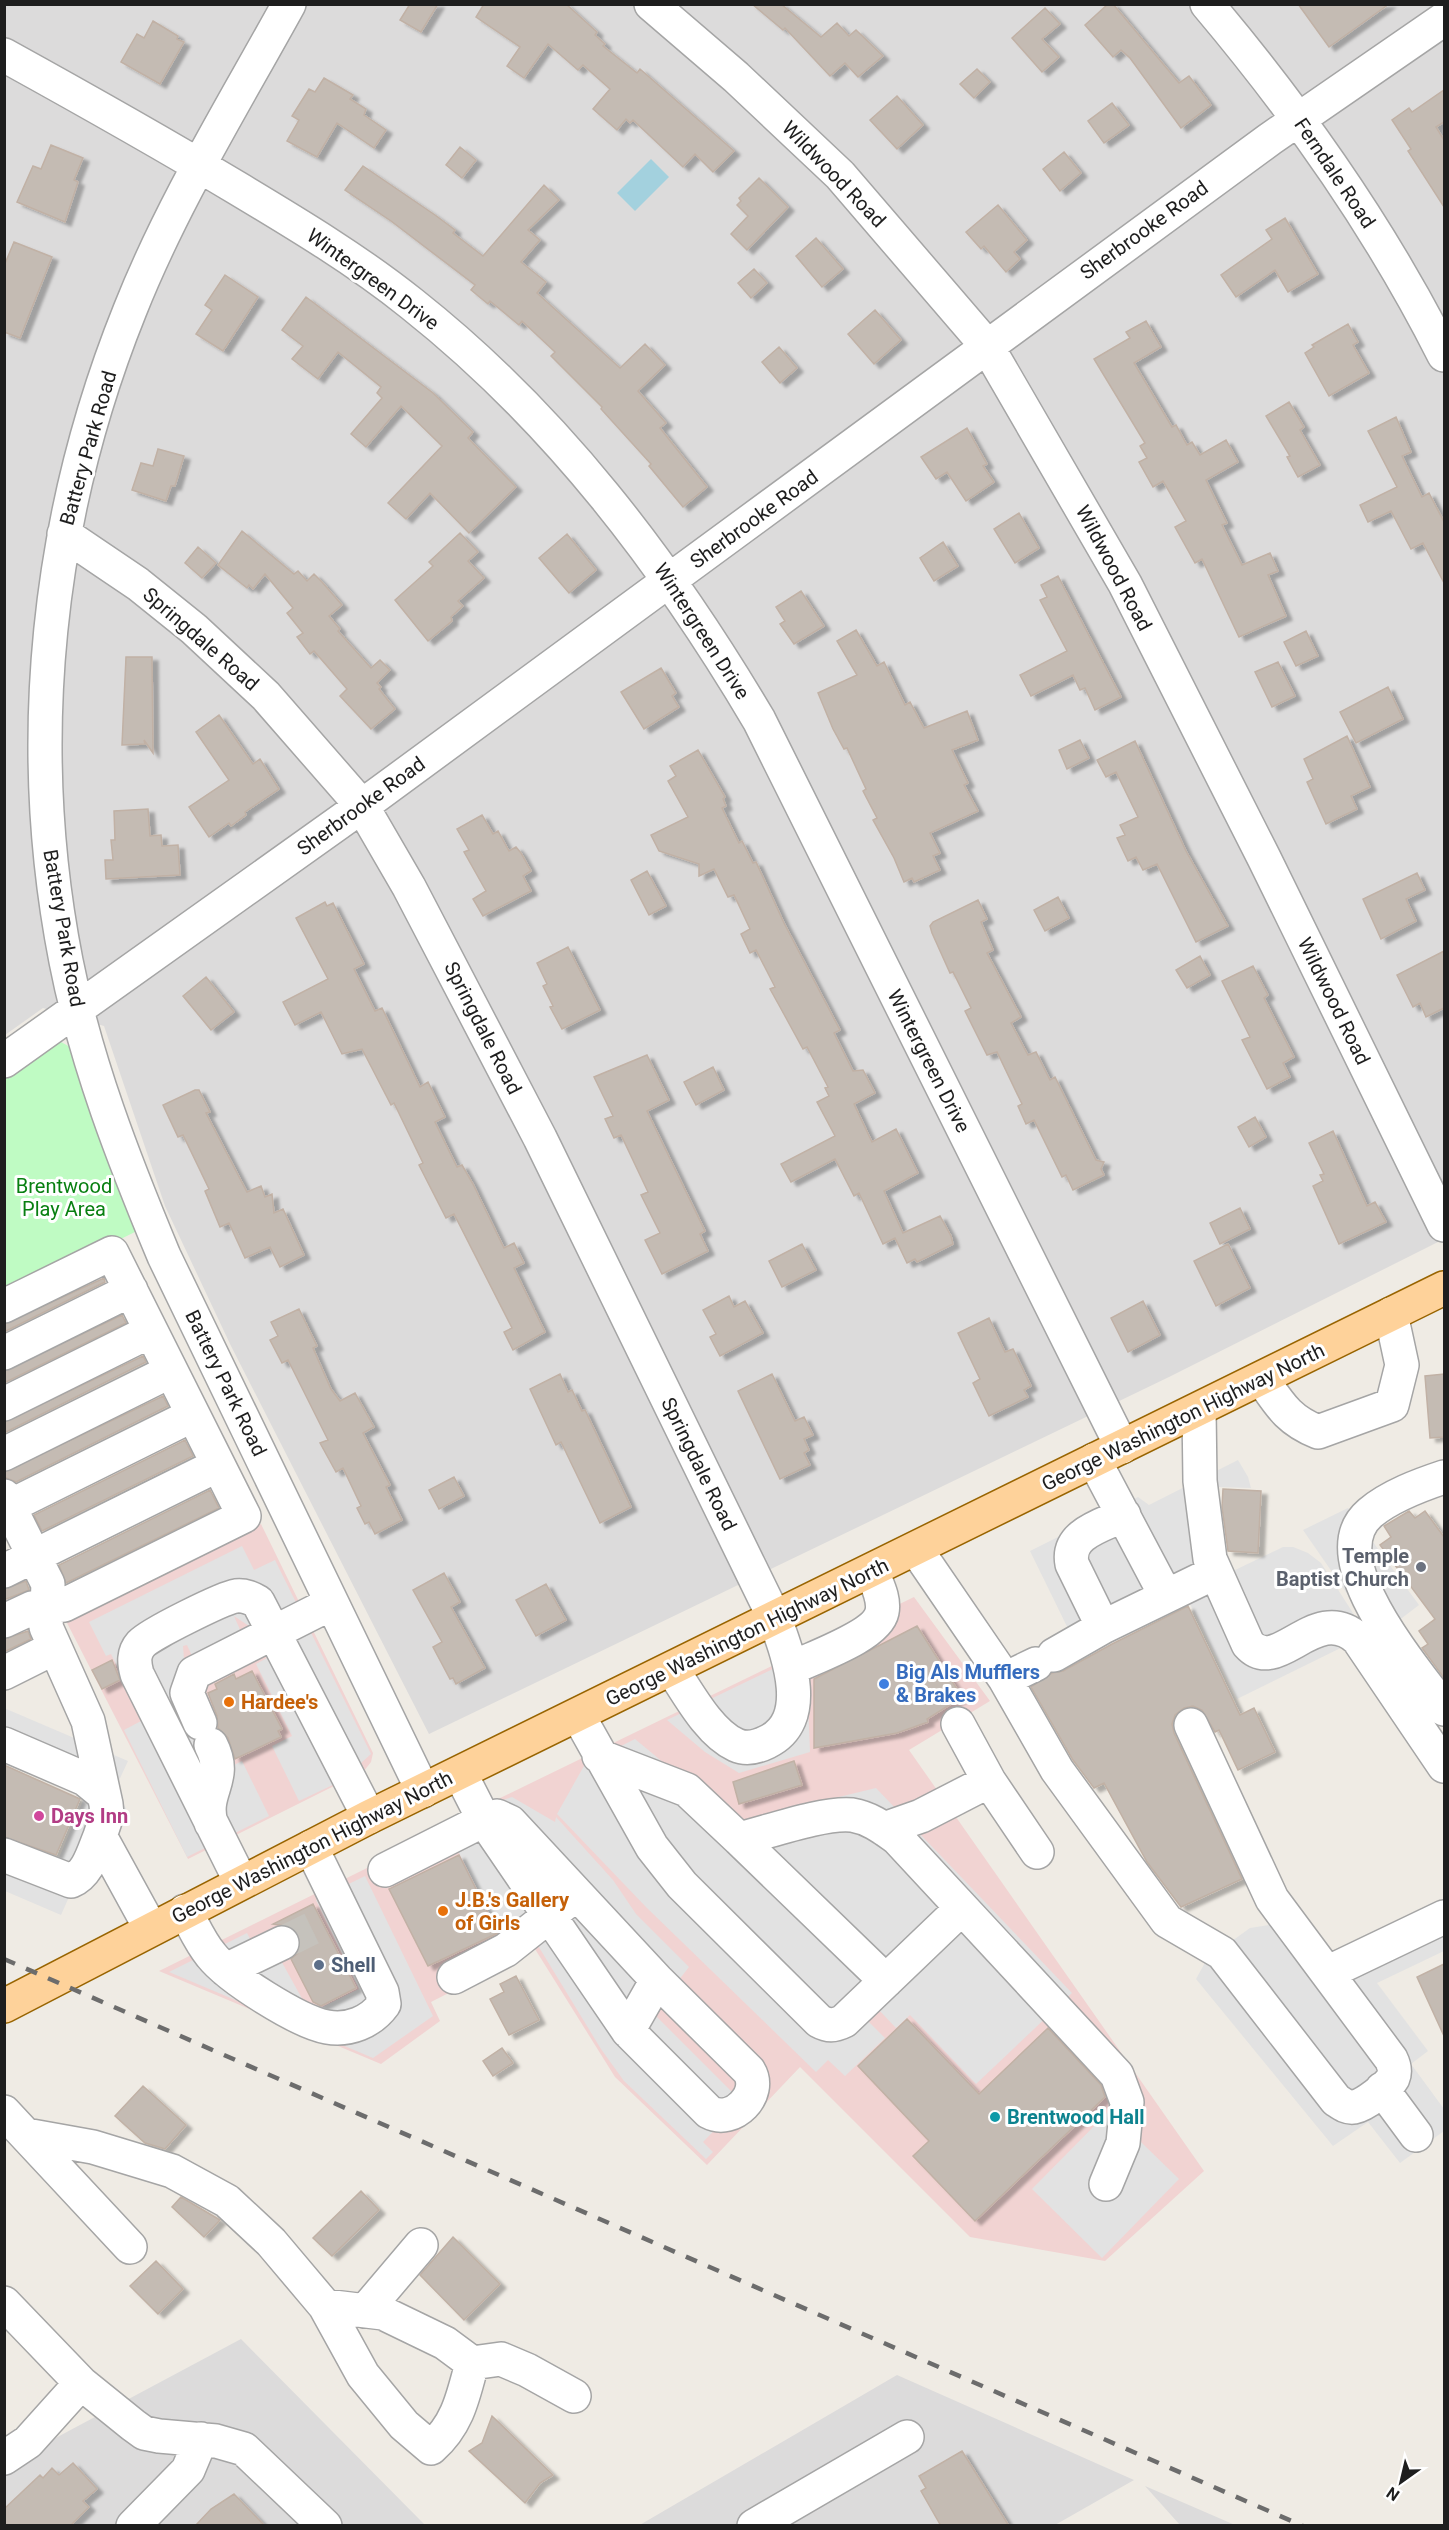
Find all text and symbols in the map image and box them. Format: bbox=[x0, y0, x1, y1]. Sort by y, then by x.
street label: Ferndale Road bbox=[1289, 113, 1381, 233]
street label: Wildwood Road bbox=[777, 116, 891, 232]
street label: Sherbrooke Road bbox=[1075, 176, 1213, 284]
street label: Wintergreen Drive bbox=[302, 223, 444, 335]
street label: Battery Park Road bbox=[54, 368, 122, 528]
street label: Sherbrooke Road bbox=[685, 465, 823, 573]
street label: Wildwood Road bbox=[1071, 501, 1157, 635]
street label: Wintergreen Drive bbox=[649, 558, 755, 704]
street label: Springdale Road bbox=[138, 582, 264, 696]
street label: Sherbrooke Road bbox=[292, 752, 430, 860]
street label: Battery Park Road bbox=[38, 847, 90, 1009]
street label: Wildwood Road bbox=[1293, 933, 1375, 1069]
street label: Springdale Road bbox=[439, 958, 527, 1098]
street label: Wintergreen Drive bbox=[883, 985, 975, 1137]
park label: Brentwood Play Area bbox=[16, 1174, 112, 1221]
street label: Battery Park Road bbox=[180, 1306, 272, 1460]
street label: George Washington Highway North bbox=[1038, 1338, 1328, 1496]
street label: Springdale Road bbox=[656, 1393, 742, 1535]
place label: Temple Baptist Church bbox=[1276, 1544, 1409, 1591]
street label: George Washington Highway North bbox=[602, 1553, 892, 1711]
marker: Temple Baptist Church bbox=[1414, 1560, 1428, 1574]
place label: Big Als Mufflers & Brakes bbox=[896, 1660, 1040, 1707]
marker: Big Als Mufflers & Brakes bbox=[877, 1677, 891, 1691]
place label: Hardee's bbox=[241, 1690, 318, 1714]
marker: Hardee's bbox=[222, 1695, 236, 1709]
street label: George Washington Highway North bbox=[168, 1766, 456, 1928]
place label: Days Inn bbox=[51, 1804, 128, 1828]
marker: Days Inn bbox=[32, 1809, 46, 1823]
place label: J.B.'s Gallery of Girls bbox=[455, 1888, 570, 1935]
marker: J.B.'s Gallery of Girls bbox=[436, 1904, 450, 1918]
place label: Shell bbox=[331, 1953, 376, 1977]
marker: Shell bbox=[312, 1958, 326, 1972]
place label: Brentwood Hall bbox=[1007, 2105, 1145, 2129]
marker: Brentwood Hall bbox=[988, 2110, 1002, 2124]
north arrow bbox=[1371, 2452, 1431, 2512]
text: N bbox=[1383, 2483, 1403, 2505]

